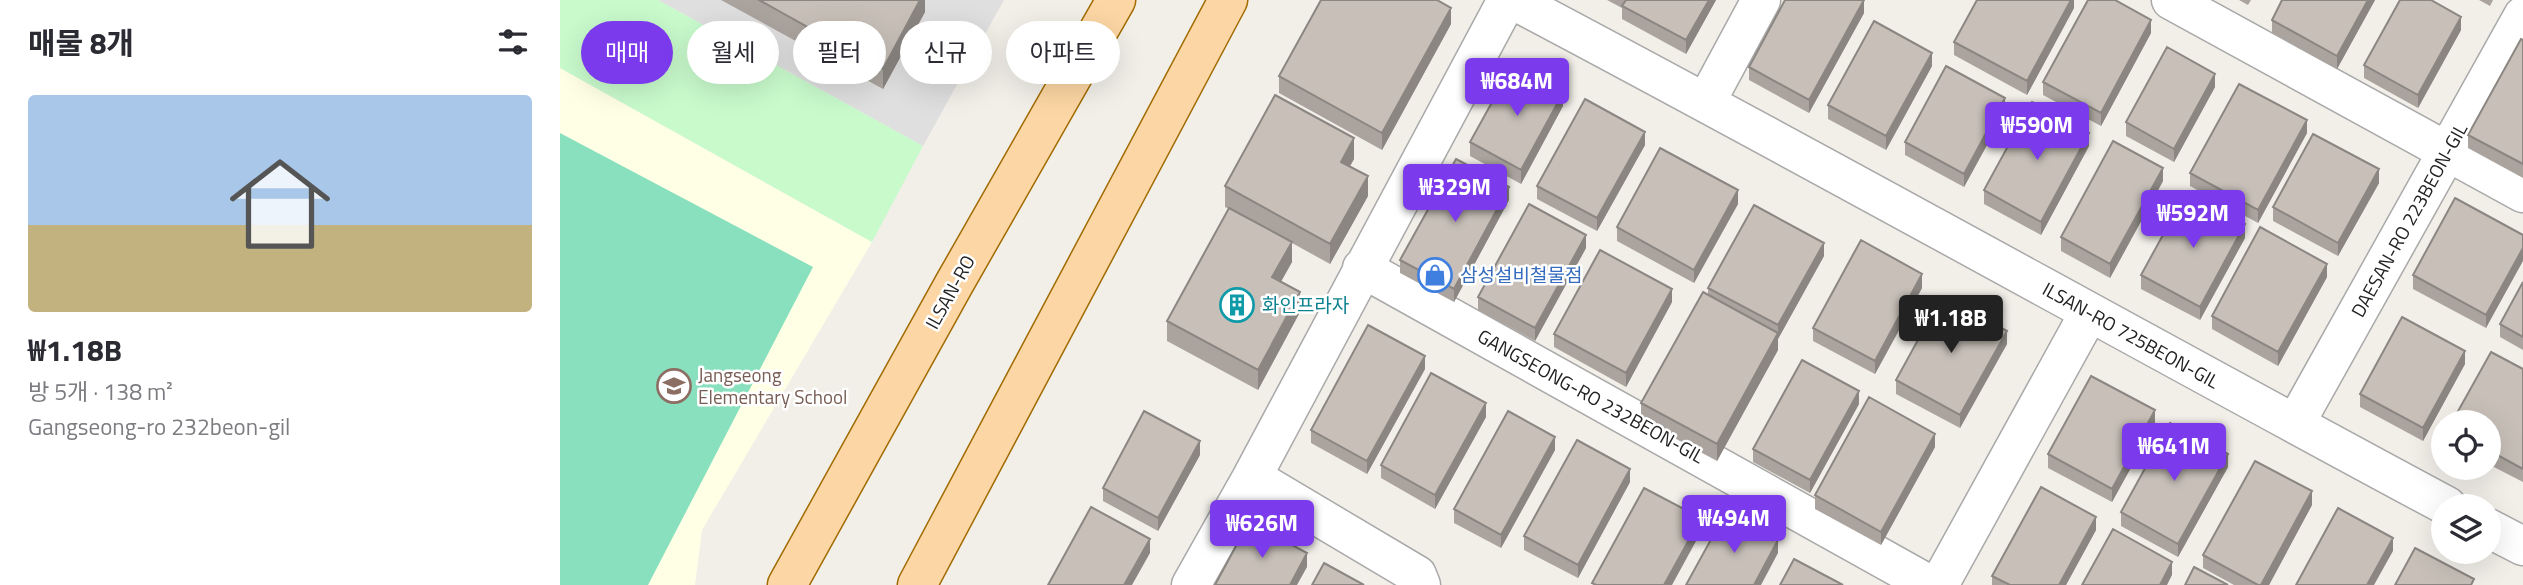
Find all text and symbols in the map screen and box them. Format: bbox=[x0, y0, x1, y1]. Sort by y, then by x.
text: 매물 8개 bbox=[28, 20, 134, 66]
chip: 매매 bbox=[581, 21, 673, 84]
chip: 월세 bbox=[687, 21, 779, 84]
chip: 필터 bbox=[793, 21, 886, 84]
chip: 신규 bbox=[900, 21, 992, 84]
chip: 아파트 bbox=[1006, 21, 1120, 84]
icon: filters bbox=[494, 23, 532, 61]
pin: ₩684M bbox=[1468, 58, 1566, 118]
text: ₩684M bbox=[1481, 63, 1553, 98]
pin: ₩590M bbox=[1988, 102, 2086, 162]
text: ₩590M bbox=[2001, 107, 2073, 142]
street label: DAESAN-RO 223BEON-GIL bbox=[2343, 117, 2474, 322]
icon: home bbox=[217, 141, 343, 267]
pin: ₩329M bbox=[1406, 164, 1504, 224]
text: ₩329M bbox=[1419, 169, 1491, 204]
pin: ₩592M bbox=[2144, 190, 2242, 250]
text: ₩592M bbox=[2157, 195, 2229, 230]
street label: ILSAN-RO bbox=[917, 249, 982, 334]
shop icon: 삼성설비철물점 bbox=[1416, 256, 1454, 294]
place label: 삼성설비철물점 bbox=[1460, 260, 1582, 289]
street label: ILSAN-RO 725BEON-GIL bbox=[2038, 274, 2225, 395]
building icon: 화인프라자 bbox=[1218, 286, 1256, 324]
place label: 화인프라자 bbox=[1262, 290, 1349, 319]
pin: ₩1.18B bbox=[1894, 296, 2008, 355]
text: ₩1.18B bbox=[1915, 300, 1987, 335]
street label: GANGSEONG-RO 232BEON-GIL bbox=[1473, 321, 1710, 470]
text: ₩1.18B bbox=[28, 327, 122, 373]
place label: Jangseong Elementary School bbox=[698, 360, 847, 411]
school or university icon: Jangseong Elementary School bbox=[655, 367, 693, 405]
text: 방 5개 · 138 m² bbox=[28, 374, 173, 409]
text: Gangseong-ro 232beon-gil bbox=[28, 409, 290, 444]
map controls bbox=[2431, 410, 2501, 564]
button: locate bbox=[2431, 410, 2501, 480]
pin: ₩641M bbox=[2125, 424, 2223, 483]
text: ₩641M bbox=[2138, 428, 2210, 463]
button: layers bbox=[2431, 494, 2501, 564]
pin: ₩494M bbox=[1685, 496, 1783, 555]
pin: ₩626M bbox=[1213, 500, 1311, 560]
text: ₩494M bbox=[1698, 500, 1770, 535]
text: ₩626M bbox=[1226, 505, 1298, 540]

